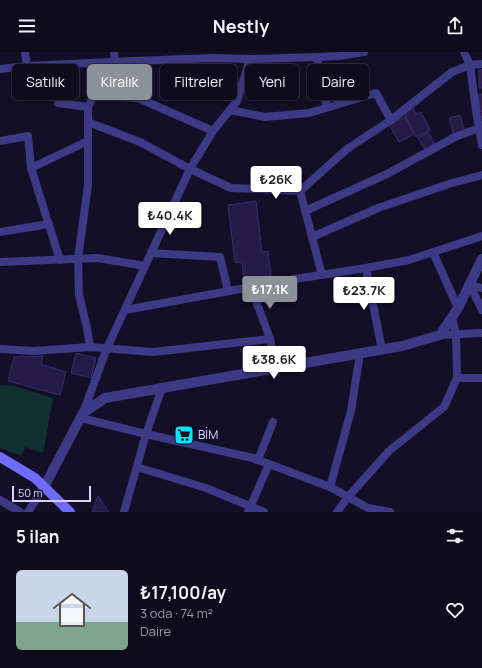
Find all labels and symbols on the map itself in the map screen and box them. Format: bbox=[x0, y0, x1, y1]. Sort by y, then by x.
pin: ₺26K bbox=[252, 166, 300, 200]
pin: ₺40.4K bbox=[137, 202, 203, 236]
pin: ₺17.1K bbox=[237, 276, 303, 310]
pin: ₺23.7K bbox=[331, 277, 397, 311]
pin: ₺38.6K bbox=[241, 346, 307, 380]
supermarket icon: BİM bbox=[173, 424, 195, 446]
place label: BİM bbox=[198, 426, 218, 443]
scale bar bbox=[12, 484, 91, 503]

